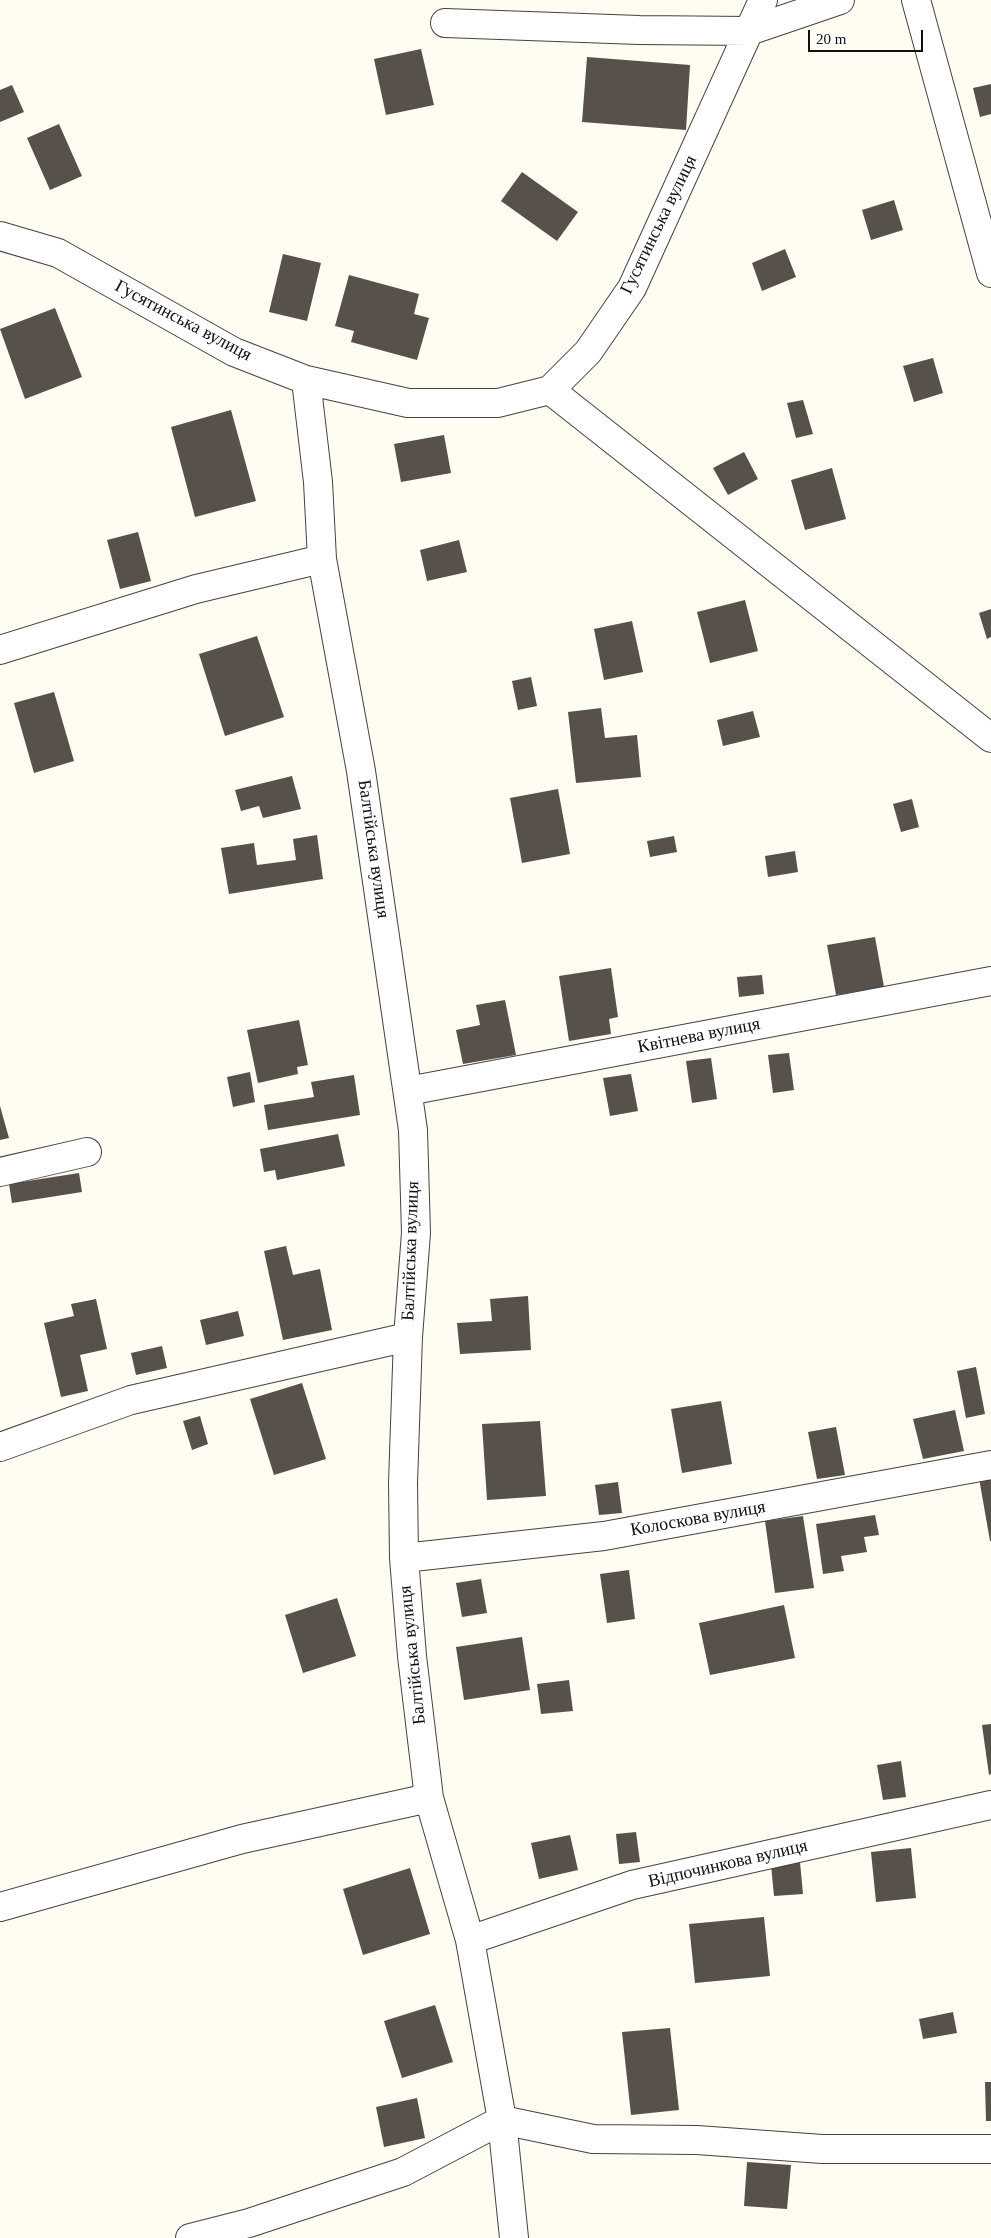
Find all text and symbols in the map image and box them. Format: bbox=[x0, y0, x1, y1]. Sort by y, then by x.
scale bar bbox=[811, 20, 926, 52]
text: 20 m bbox=[816, 31, 846, 47]
street label: Гусятинська вулиця bbox=[616, 152, 702, 298]
street label: Гусятинська вулиця bbox=[111, 276, 255, 366]
street label: Балтійська вулиця bbox=[353, 778, 393, 920]
street label: Квітнева вулиця bbox=[636, 1014, 762, 1058]
street label: Балтійська вулиця bbox=[398, 1181, 424, 1321]
street label: Колоскова вулиця bbox=[629, 1497, 767, 1541]
street label: Балтійська вулиця bbox=[395, 1584, 431, 1726]
street label: Відпочинкова вулиця bbox=[646, 1835, 810, 1893]

